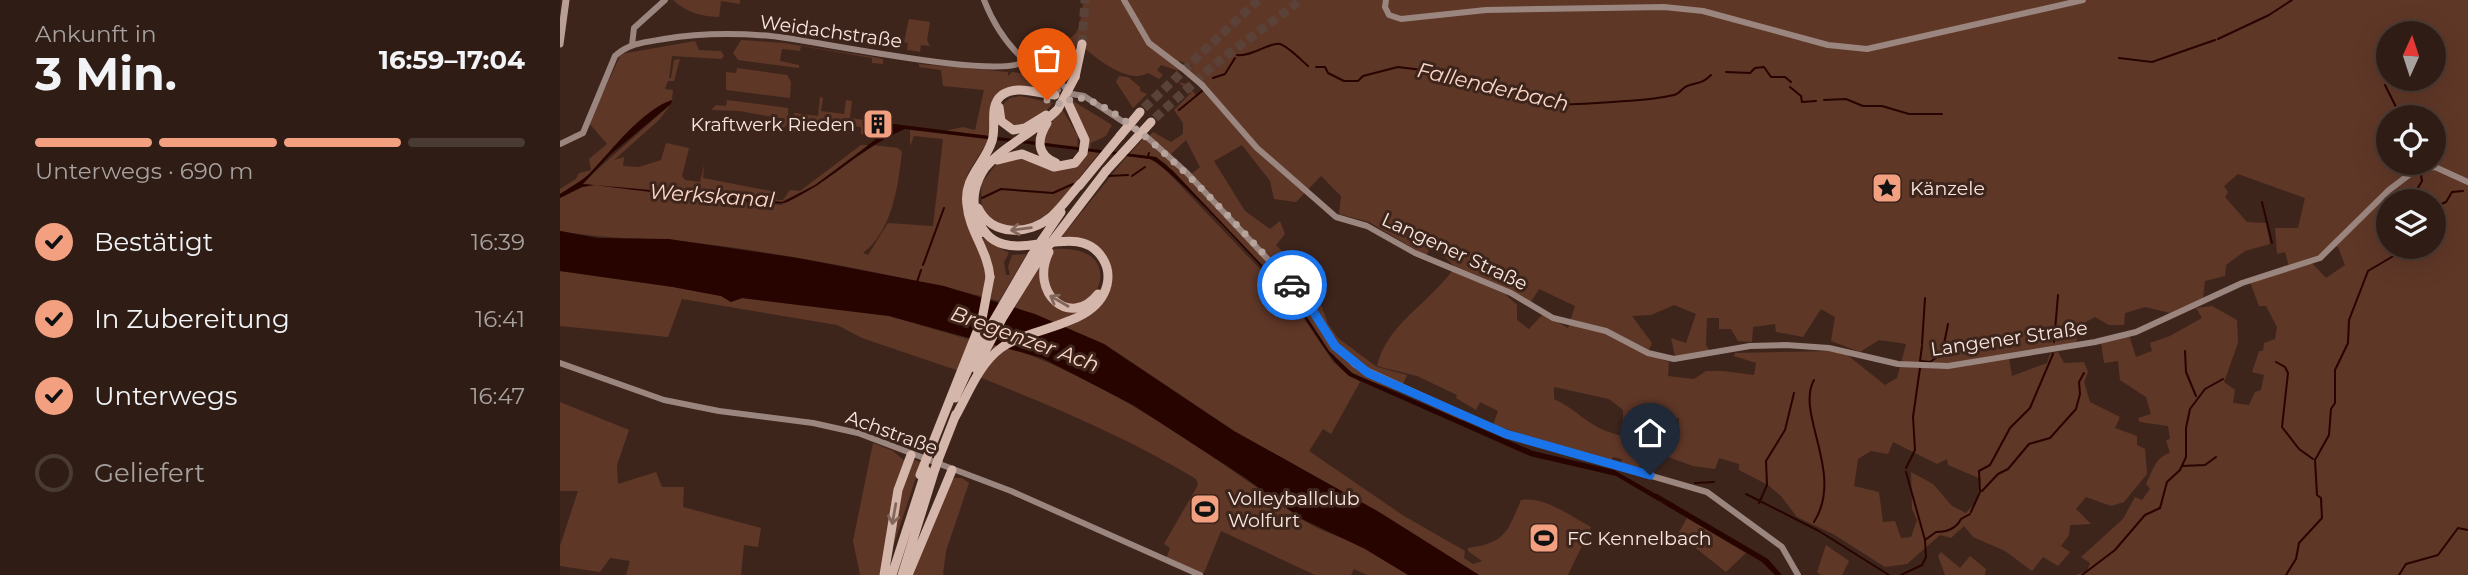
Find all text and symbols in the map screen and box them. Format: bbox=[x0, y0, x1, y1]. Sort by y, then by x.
street label: Weidachstraße bbox=[758, 10, 904, 53]
text: Ankunft in bbox=[35, 20, 156, 48]
north arrow bbox=[2376, 21, 2446, 91]
map controls bbox=[2376, 21, 2446, 259]
pin bbox=[1017, 28, 1077, 100]
icon: bag bbox=[1028, 39, 1066, 77]
text: 16:59–17:04 bbox=[379, 44, 525, 76]
text: 3 Min. bbox=[35, 45, 177, 102]
water label: Fallenderbach bbox=[1415, 57, 1571, 116]
button: locate bbox=[2376, 105, 2446, 175]
building icon: Kraftwerk Rieden bbox=[861, 107, 895, 141]
place label: Kraftwerk Rieden bbox=[690, 113, 855, 136]
text: Unterwegs · 690 m bbox=[35, 157, 253, 185]
place icon: Känzele bbox=[1870, 171, 1904, 205]
place label: Känzele bbox=[1910, 177, 1985, 200]
water label: Werkskanal bbox=[649, 179, 776, 212]
button: layers bbox=[2376, 189, 2446, 259]
street label: Langener Straße bbox=[1378, 208, 1531, 295]
one-way arrow bbox=[1010, 222, 1033, 235]
icon: check bbox=[35, 223, 73, 261]
text: Bestätigt bbox=[94, 226, 213, 258]
text: 16:39 bbox=[471, 228, 525, 256]
courier bbox=[1257, 250, 1327, 320]
icon: car bbox=[1273, 266, 1311, 304]
one-way arrow bbox=[1049, 294, 1069, 308]
icon: check bbox=[35, 300, 73, 338]
water label: Bregenzer Ach bbox=[948, 300, 1103, 377]
text: In Zubereitung bbox=[94, 303, 290, 335]
text: 16:41 bbox=[475, 305, 525, 333]
street label: Langener Straße bbox=[1929, 316, 2089, 361]
icon: check bbox=[35, 377, 73, 415]
text: Unterwegs bbox=[94, 380, 237, 412]
text: 16:47 bbox=[470, 382, 525, 410]
pin bbox=[1620, 403, 1680, 475]
street label: Achstraße bbox=[843, 405, 941, 460]
icon: home bbox=[1631, 414, 1669, 452]
text: Geliefert bbox=[94, 457, 205, 489]
place label: Volleyballclub Wolfurt bbox=[1228, 487, 1360, 532]
sports icon: Volleyballclub Wolfurt bbox=[1188, 492, 1222, 526]
one-way arrow bbox=[887, 502, 900, 525]
sports icon: FC Kennelbach bbox=[1527, 521, 1561, 555]
place label: FC Kennelbach bbox=[1567, 527, 1712, 550]

